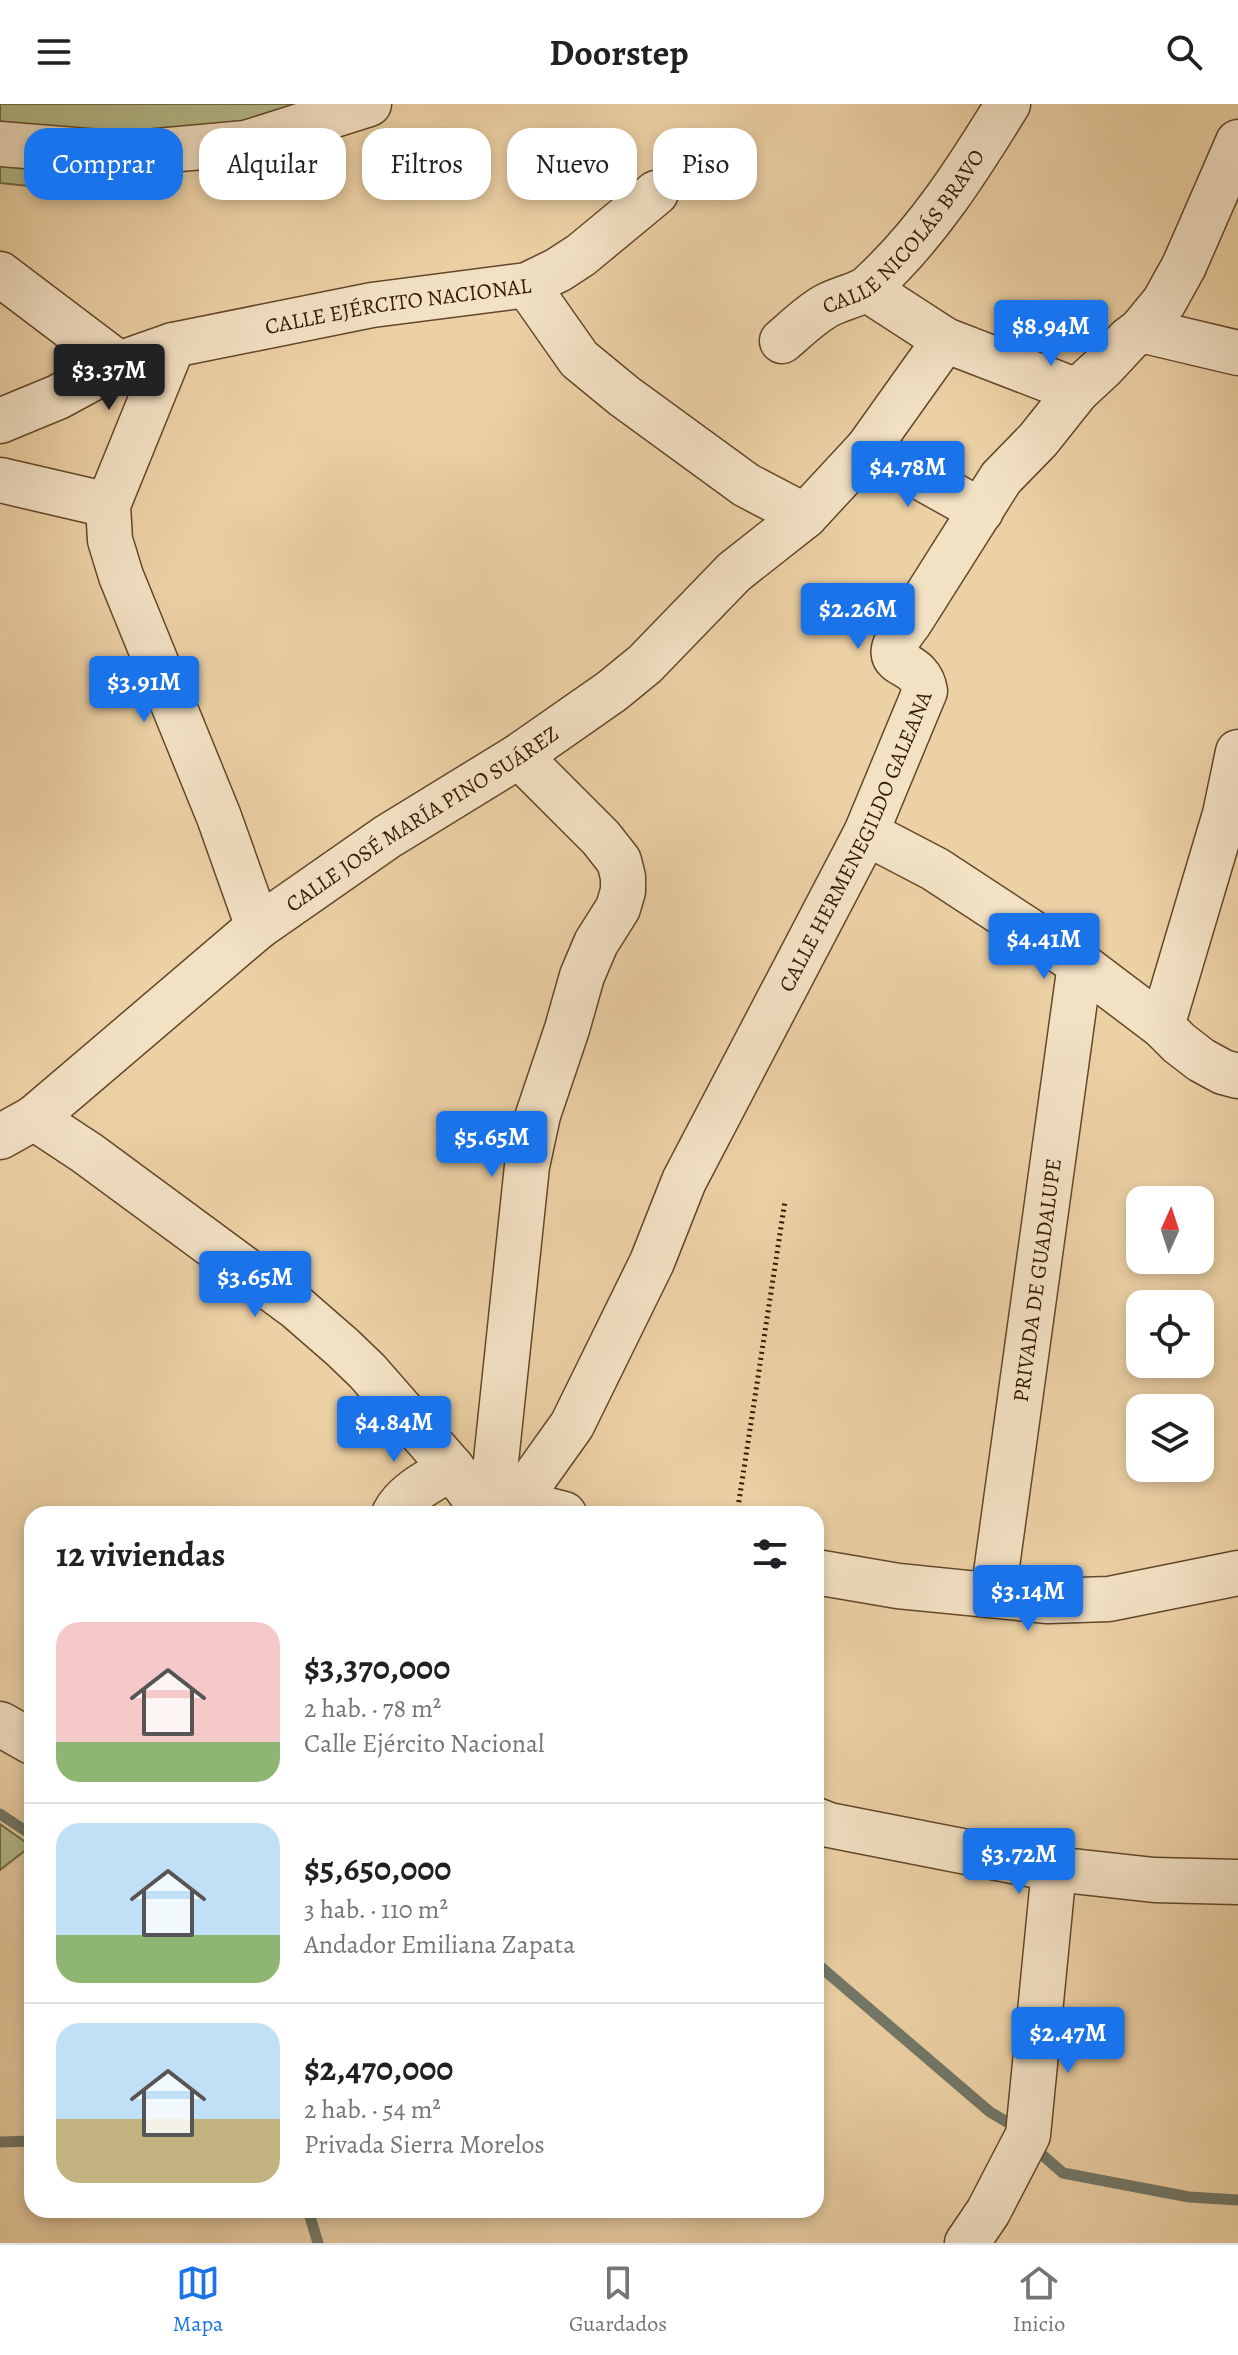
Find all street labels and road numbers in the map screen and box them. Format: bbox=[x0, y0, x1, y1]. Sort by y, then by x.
street label: CALLE NICOLÁS BRAVO bbox=[817, 143, 992, 322]
street label: CALLE EJÉRCITO NACIONAL bbox=[262, 271, 534, 342]
street label: CALLE HERMENEGILDO GALEANA bbox=[772, 685, 940, 997]
street label: CALLE JOSÉ MARÍA PINO SUÁREZ bbox=[280, 719, 565, 919]
street label: PRIVADA DE GUADALUPE bbox=[1006, 1156, 1069, 1404]

